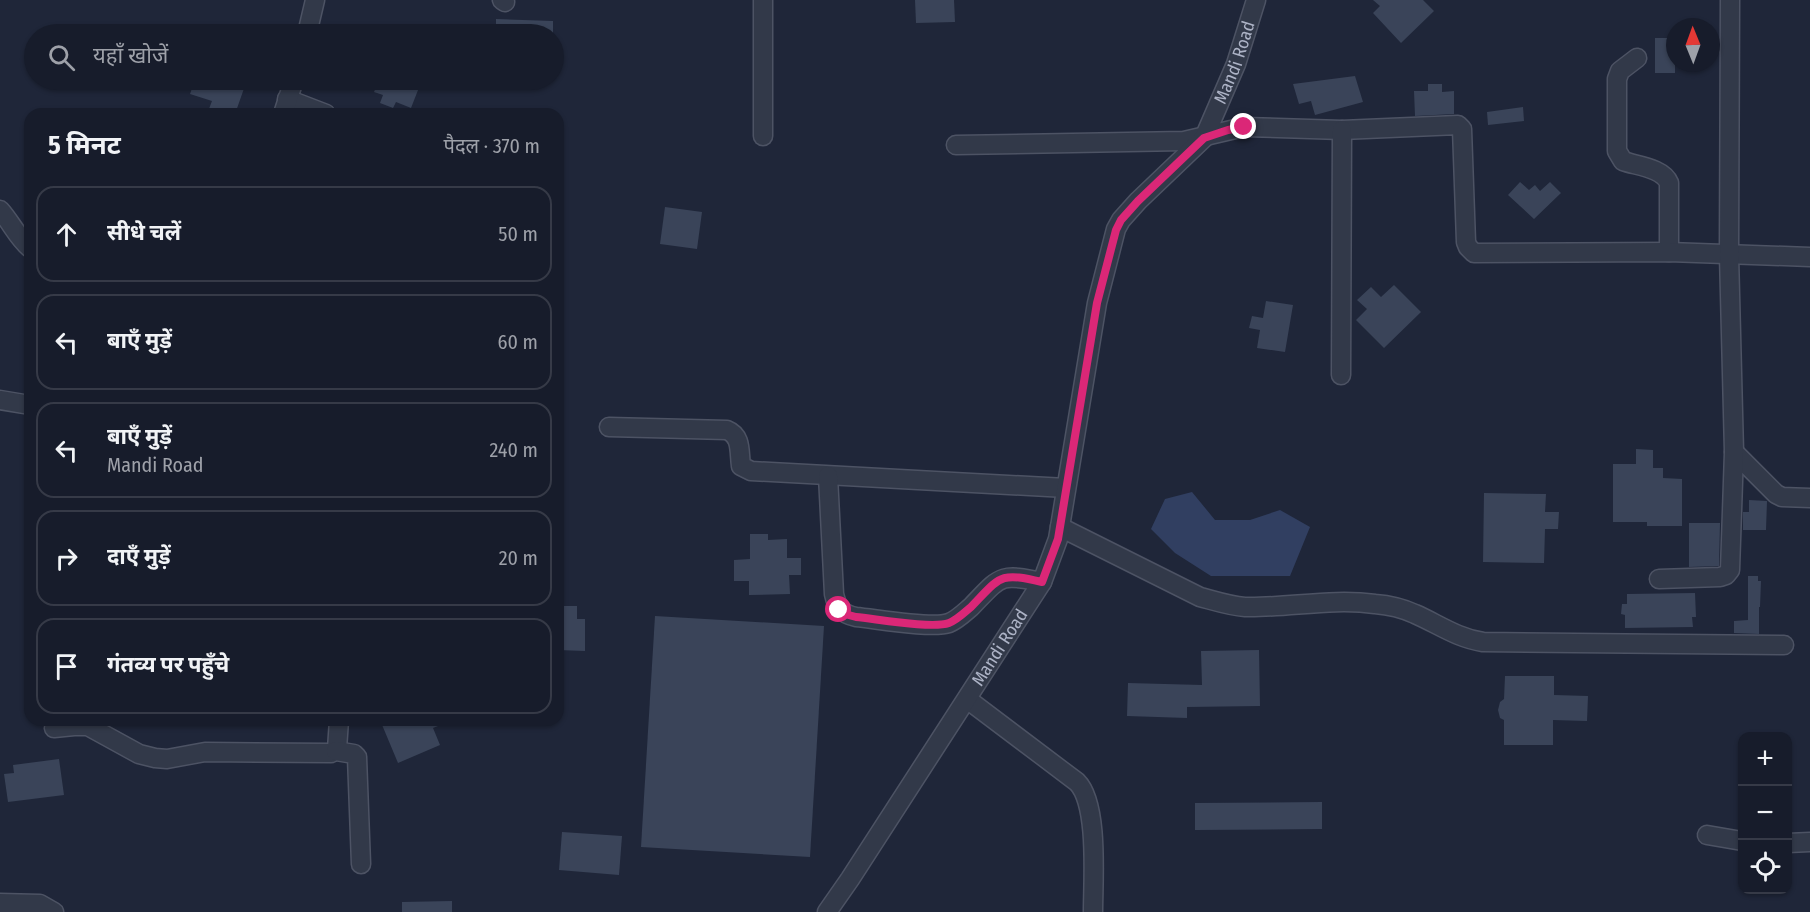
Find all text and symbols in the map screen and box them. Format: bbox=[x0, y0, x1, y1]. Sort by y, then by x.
street label: Mandi Road bbox=[1209, 18, 1260, 107]
north arrow bbox=[1666, 18, 1720, 72]
search box bbox=[24, 24, 564, 90]
icon: search bbox=[45, 41, 78, 74]
text: यहाँ खोजें bbox=[93, 42, 168, 69]
route end bbox=[1230, 113, 1256, 139]
text: 5 मिनट bbox=[48, 130, 121, 161]
text: पैदल · 370 m bbox=[444, 134, 540, 158]
icon: ahead bbox=[50, 218, 83, 251]
text: सीधे चलें bbox=[107, 219, 181, 246]
text: 50 m bbox=[498, 222, 538, 246]
icon: left bbox=[50, 326, 83, 359]
text: बाएँ मुड़ें bbox=[107, 327, 172, 354]
text: 60 m bbox=[498, 330, 538, 354]
text: बाएँ मुड़ें bbox=[107, 423, 172, 450]
icon: left bbox=[50, 434, 83, 467]
text: 240 m bbox=[489, 438, 538, 462]
text: Mandi Road bbox=[107, 453, 203, 477]
icon: right bbox=[50, 542, 83, 575]
text: दाएँ मुड़ें bbox=[107, 543, 171, 570]
text: 20 m bbox=[499, 546, 538, 570]
route start bbox=[825, 596, 851, 622]
street label: Mandi Road bbox=[967, 605, 1033, 690]
icon: arrive bbox=[50, 650, 83, 683]
text: गंतव्य पर पहुँचे bbox=[107, 651, 229, 678]
map controls bbox=[1738, 732, 1792, 894]
button: + bbox=[1738, 732, 1792, 786]
button: − bbox=[1738, 786, 1792, 840]
button: locate bbox=[1738, 840, 1792, 894]

